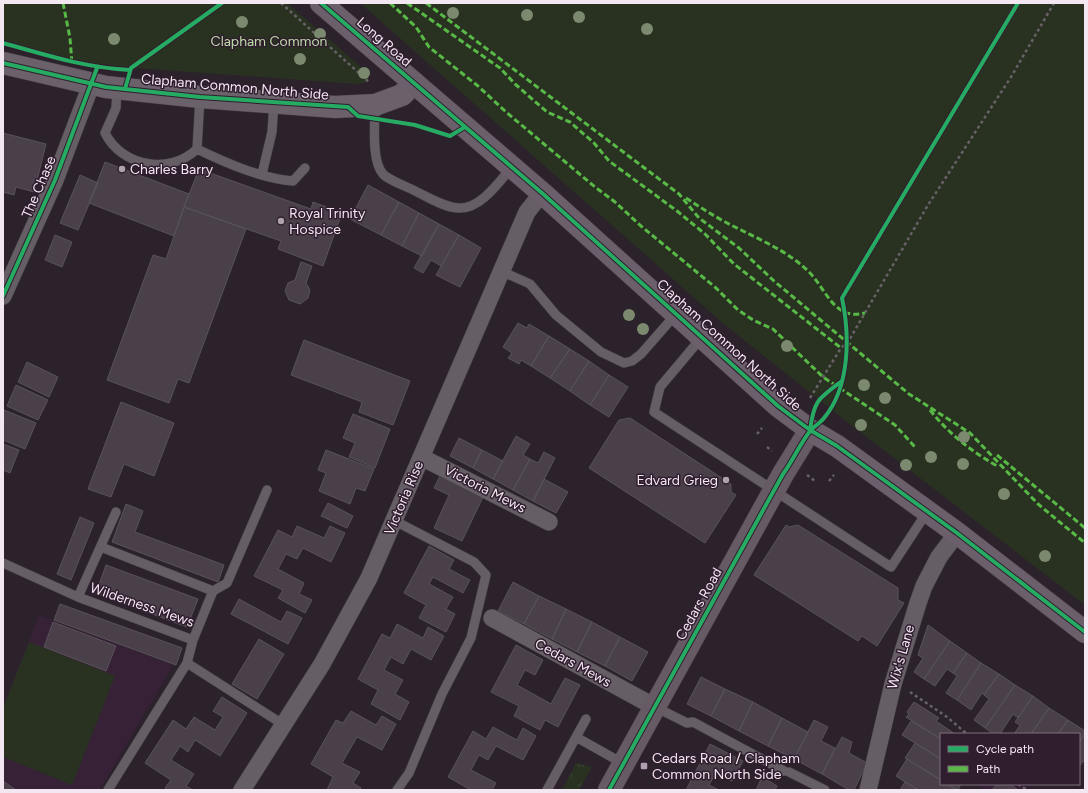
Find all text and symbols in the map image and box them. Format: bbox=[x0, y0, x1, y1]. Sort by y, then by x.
street label: Long Road bbox=[353, 14, 415, 70]
park label: Clapham Common bbox=[211, 33, 328, 50]
street label: Clapham Common North Side bbox=[140, 70, 330, 104]
street label: The Chase bbox=[18, 153, 60, 221]
place label: Charles Barry bbox=[130, 161, 214, 178]
marker: Charles Barry bbox=[117, 164, 127, 174]
place label: Royal Trinity Hospice bbox=[289, 205, 366, 238]
marker: Royal Trinity Hospice bbox=[276, 216, 286, 226]
street label: Clapham Common North Side bbox=[653, 276, 805, 415]
street label: Victoria Rise bbox=[381, 458, 427, 538]
street label: Victoria Mews bbox=[441, 461, 529, 517]
place label: Edvard Grieg bbox=[636, 472, 718, 489]
marker: Edvard Grieg bbox=[721, 475, 731, 485]
street label: Cedars Road bbox=[672, 565, 726, 643]
street label: Wilderness Mews bbox=[88, 579, 196, 631]
street label: Wix's Lane bbox=[884, 623, 918, 691]
street label: Cedars Mews bbox=[532, 635, 614, 691]
legend bbox=[940, 733, 1080, 785]
text: Cycle path bbox=[976, 742, 1034, 756]
place label: Cedars Road / Clapham Common North Side bbox=[652, 750, 800, 783]
marker: Cedars Road / Clapham Common North Side bbox=[639, 761, 649, 771]
text: Path bbox=[976, 762, 1000, 776]

